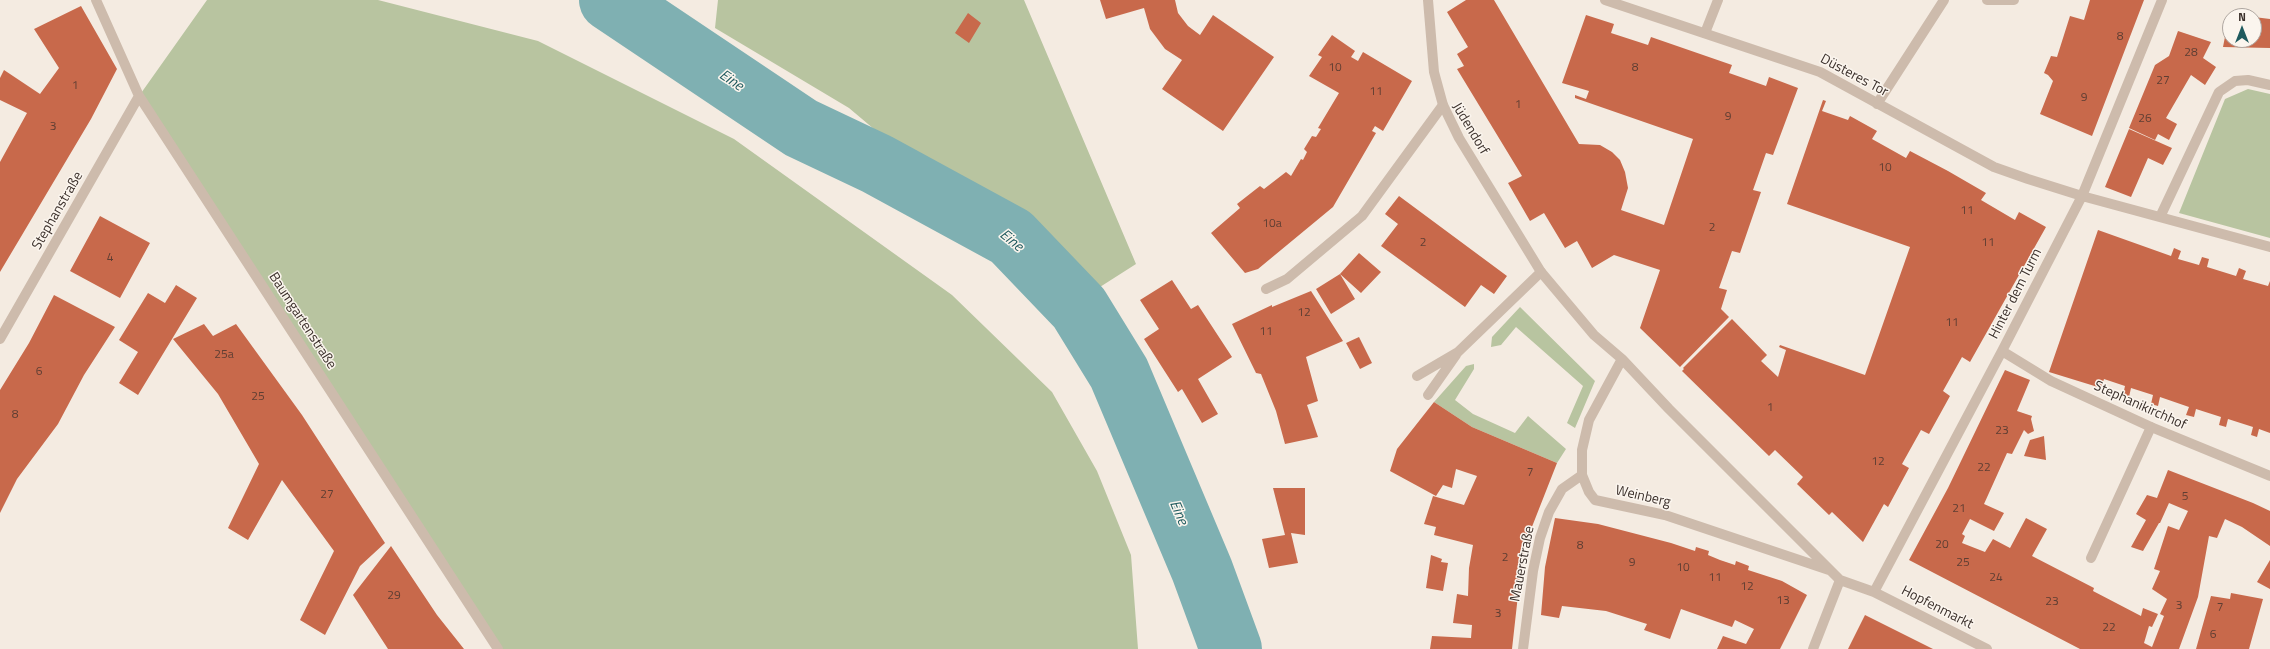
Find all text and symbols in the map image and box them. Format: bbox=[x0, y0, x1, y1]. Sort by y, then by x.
north arrow bbox=[2222, 8, 2262, 48]
text: N bbox=[2238, 9, 2246, 25]
house number: 8 bbox=[2117, 30, 2123, 44]
house number: 28 bbox=[2184, 46, 2198, 60]
street label: Düsteres Tor bbox=[1817, 51, 1891, 101]
house number: 10 bbox=[1328, 61, 1342, 75]
house number: 8 bbox=[1632, 61, 1638, 75]
water label: Eine bbox=[716, 67, 746, 95]
house number: 27 bbox=[2156, 74, 2170, 88]
house number: 1 bbox=[72, 79, 78, 93]
house number: 11 bbox=[1369, 85, 1383, 99]
house number: 9 bbox=[2081, 91, 2087, 105]
house number: 1 bbox=[1515, 98, 1521, 112]
street label: Jüdendorf bbox=[1448, 100, 1492, 158]
house number: 9 bbox=[1725, 110, 1731, 124]
house number: 26 bbox=[2138, 112, 2152, 126]
house number: 3 bbox=[50, 120, 56, 134]
house number: 10 bbox=[1878, 161, 1892, 175]
street label: Stephanstraße bbox=[29, 169, 87, 253]
house number: 11 bbox=[1960, 204, 1974, 218]
house number: 10a bbox=[1262, 217, 1282, 231]
house number: 2 bbox=[1709, 221, 1715, 235]
water label: Eine bbox=[996, 226, 1026, 256]
house number: 2 bbox=[1420, 236, 1426, 250]
house number: 11 bbox=[1981, 236, 1995, 250]
street label: Hinter dem Turm bbox=[1986, 246, 2046, 342]
house number: 4 bbox=[107, 251, 113, 265]
street label: Baumgartenstraße bbox=[265, 270, 339, 372]
house number: 12 bbox=[1297, 306, 1311, 320]
house number: 11 bbox=[1945, 316, 1959, 330]
house number: 11 bbox=[1259, 325, 1273, 339]
house number: 25a bbox=[214, 348, 234, 362]
house number: 6 bbox=[36, 365, 42, 379]
street label: Stephanikirchhof bbox=[2091, 378, 2189, 434]
house number: 25 bbox=[251, 390, 265, 404]
house number: 1 bbox=[1767, 401, 1773, 415]
house number: 8 bbox=[12, 408, 18, 422]
house number: 23 bbox=[1995, 424, 2009, 438]
house number: 12 bbox=[1871, 455, 1885, 469]
house number: 22 bbox=[1977, 461, 1991, 475]
house number: 7 bbox=[1527, 466, 1533, 480]
street label: Weinberg bbox=[1614, 482, 1672, 512]
house number: 27 bbox=[320, 488, 334, 502]
house number: 5 bbox=[2182, 490, 2188, 504]
water label: Eine bbox=[1165, 498, 1191, 528]
house number: 21 bbox=[1952, 502, 1966, 516]
street label: Mauerstraße bbox=[1507, 525, 1539, 603]
house number: 20 bbox=[1935, 538, 1949, 552]
house number: 8 bbox=[1577, 539, 1583, 553]
house number: 2 bbox=[1502, 551, 1508, 565]
house number: 9 bbox=[1629, 556, 1635, 570]
house number: 25 bbox=[1956, 556, 1970, 570]
house number: 10 bbox=[1676, 561, 1690, 575]
house number: 11 bbox=[1708, 571, 1722, 585]
house number: 24 bbox=[1989, 571, 2003, 585]
house number: 12 bbox=[1740, 580, 1754, 594]
street label: Hopfenmarkt bbox=[1898, 583, 1976, 633]
house number: 29 bbox=[387, 589, 401, 603]
house number: 13 bbox=[1776, 594, 1790, 608]
house number: 23 bbox=[2045, 595, 2059, 609]
house number: 3 bbox=[2176, 599, 2182, 613]
house number: 7 bbox=[2217, 601, 2223, 615]
house number: 3 bbox=[1495, 607, 1501, 621]
house number: 22 bbox=[2102, 621, 2116, 635]
house number: 6 bbox=[2210, 628, 2216, 642]

